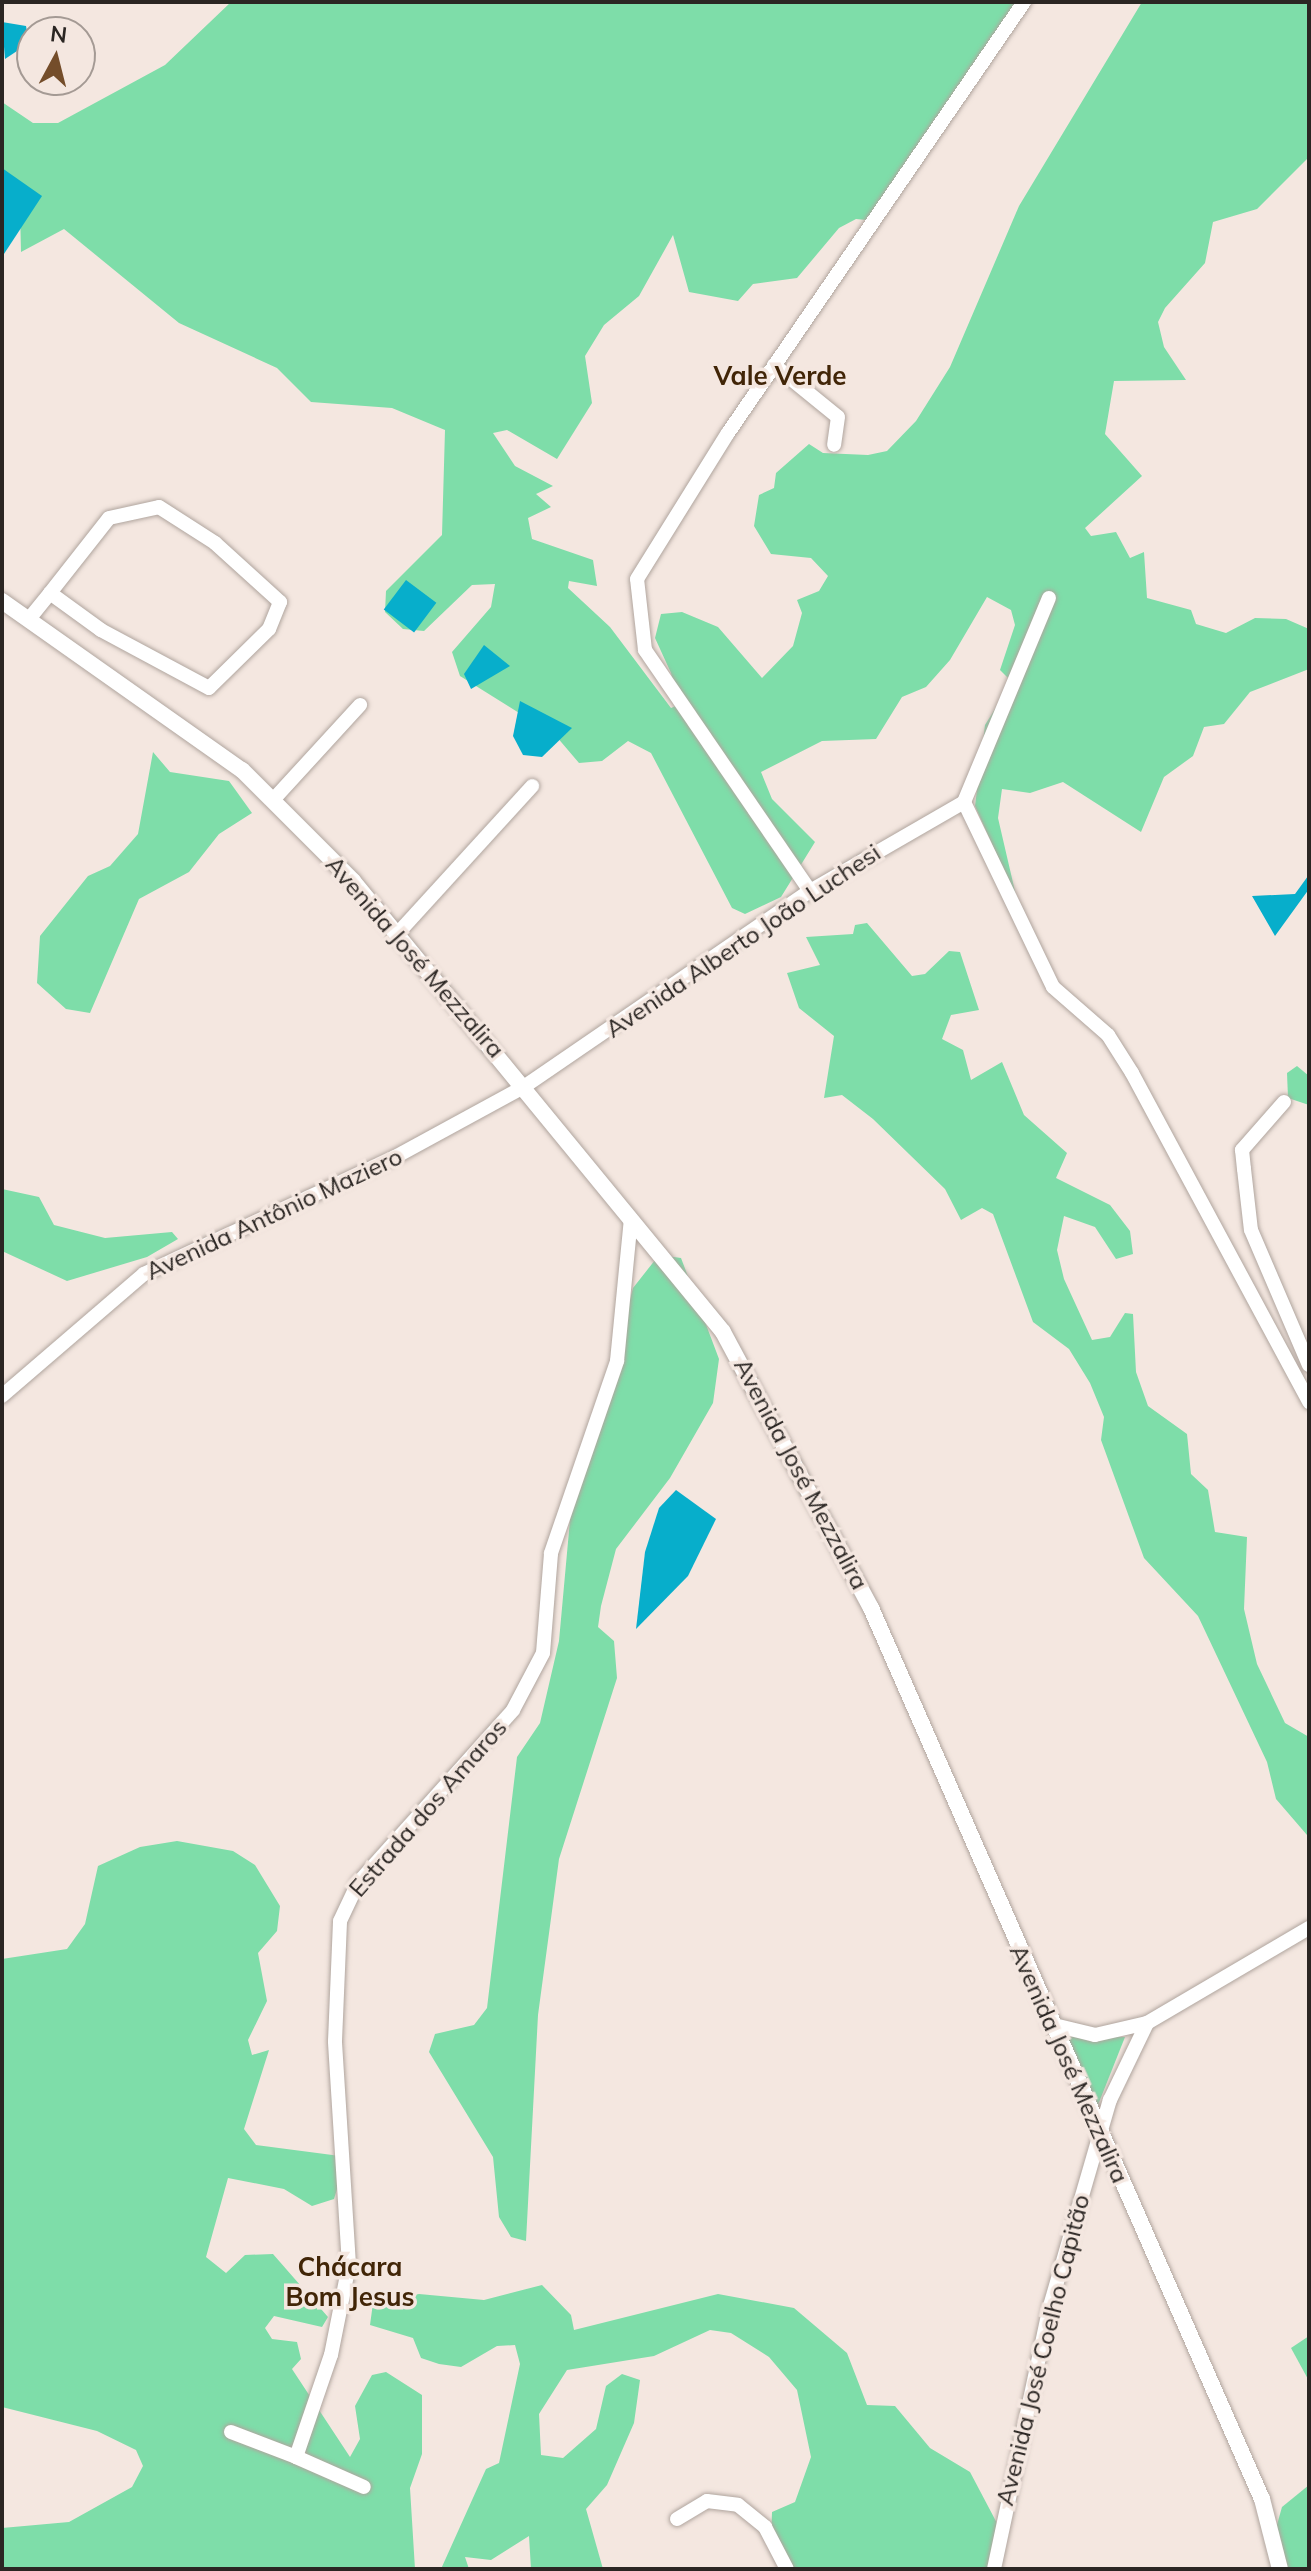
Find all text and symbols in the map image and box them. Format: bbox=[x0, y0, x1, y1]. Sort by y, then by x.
north arrow bbox=[16, 16, 96, 96]
text: N bbox=[49, 19, 69, 49]
district label: Vale Verde bbox=[713, 360, 847, 392]
street label: Avenida Alberto João Luchesi bbox=[600, 838, 886, 1044]
street label: Avenida José Mezzalira bbox=[320, 850, 510, 1064]
street label: Avenida Antônio Maziero bbox=[141, 1142, 407, 1286]
street label: Avenida José Mezzalira bbox=[728, 1354, 874, 1594]
street label: Estrada dos Amaros bbox=[343, 1713, 513, 1903]
street label: Avenida José Mezzalira bbox=[1003, 1941, 1135, 2187]
street label: Avenida José Coelho Capitão bbox=[990, 2192, 1096, 2508]
district label: Chácara Bom Jesus bbox=[285, 2251, 415, 2312]

